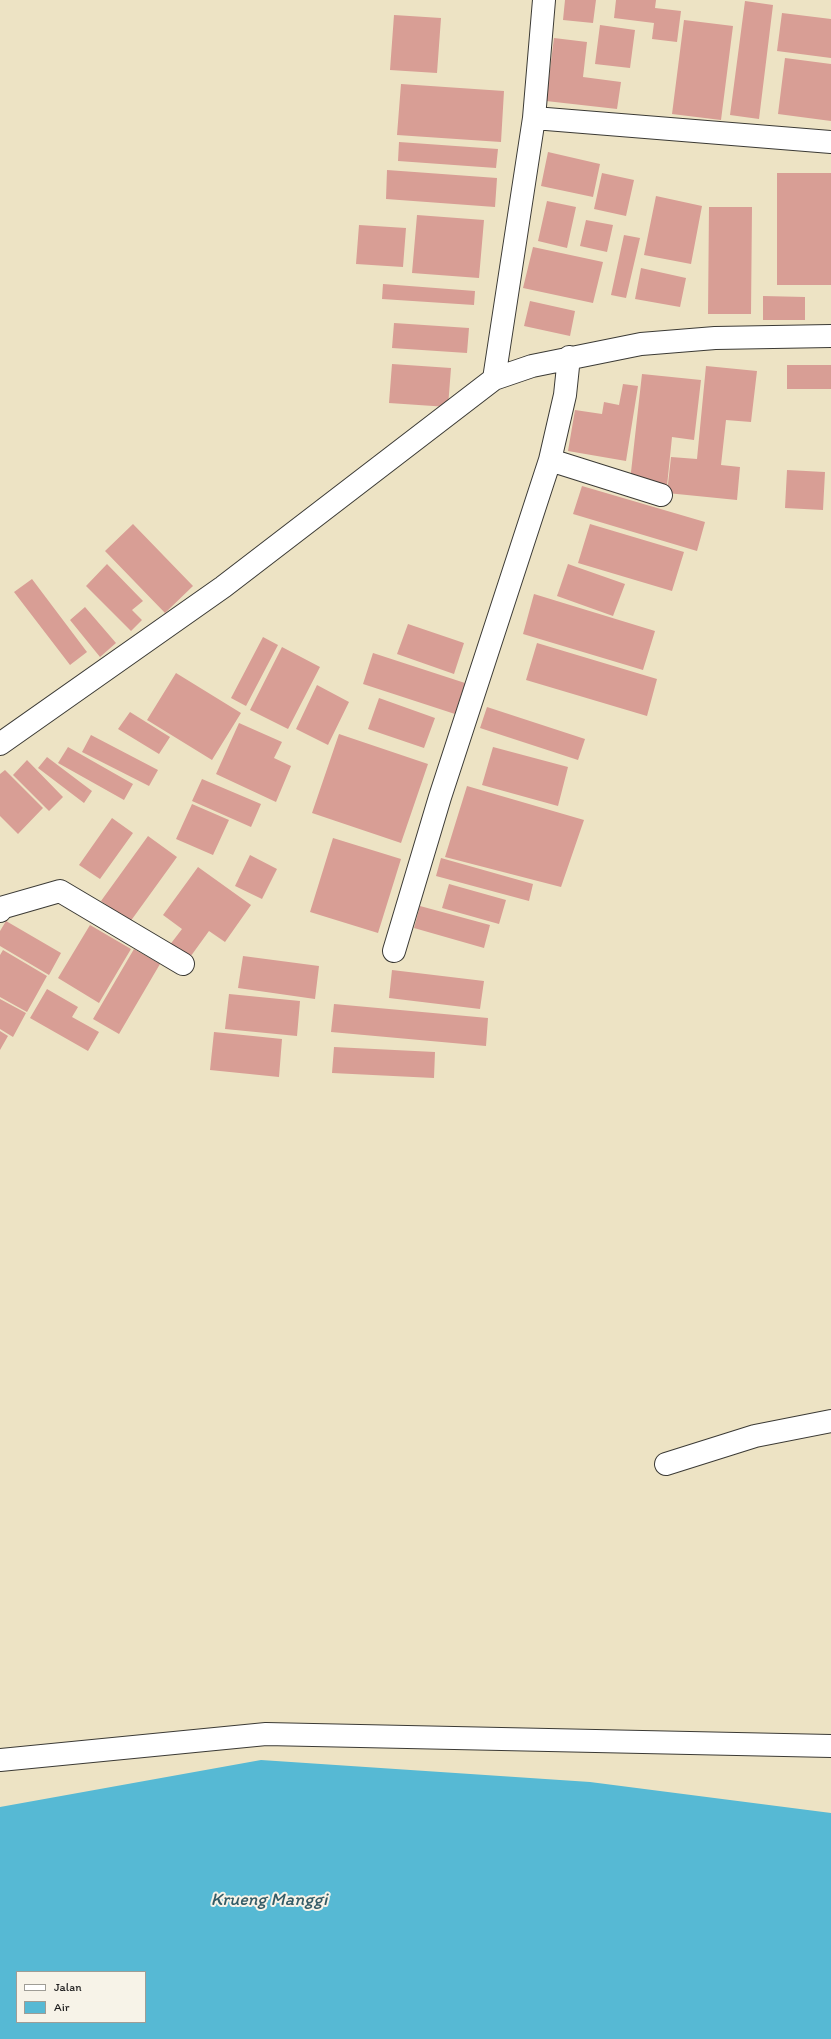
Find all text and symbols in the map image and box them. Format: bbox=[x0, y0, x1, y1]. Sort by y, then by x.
water label: Krueng Manggi bbox=[211, 1889, 327, 1911]
legend bbox=[16, 1971, 146, 2023]
text: Jalan bbox=[54, 1980, 82, 1994]
text: Air bbox=[54, 2000, 70, 2014]

